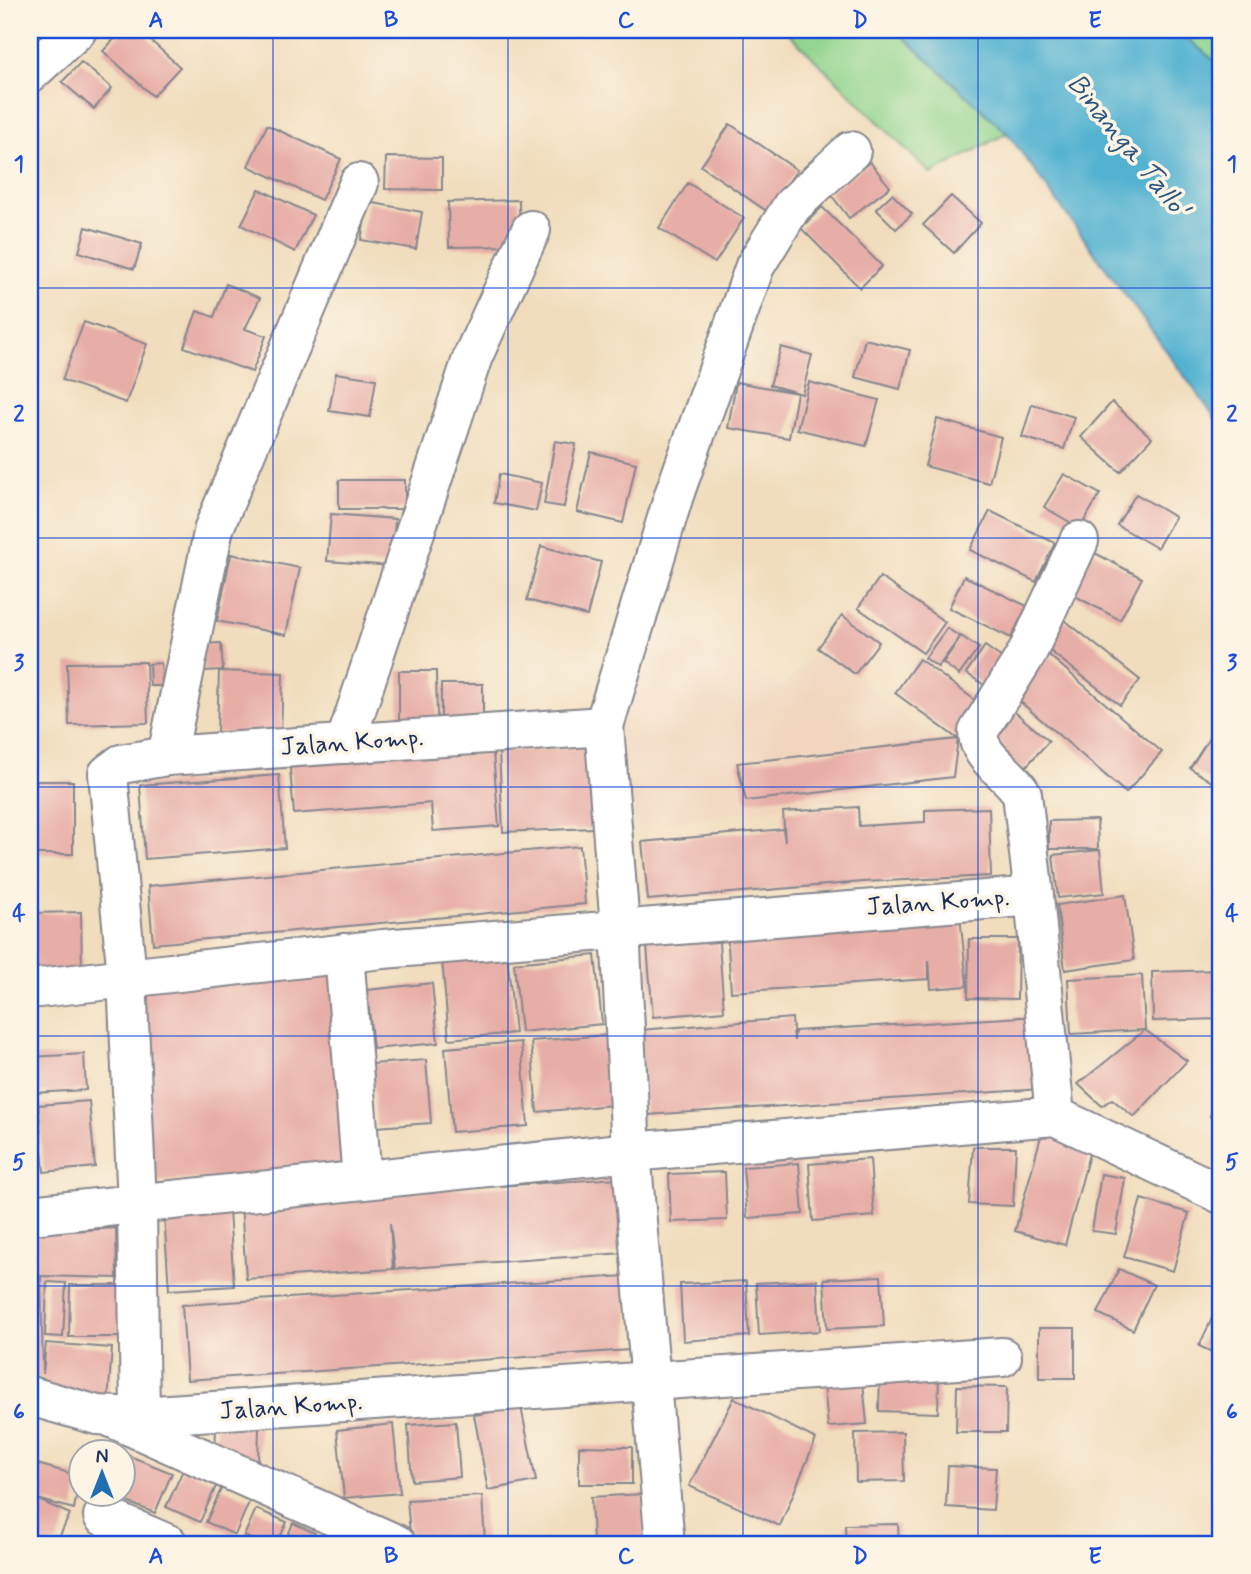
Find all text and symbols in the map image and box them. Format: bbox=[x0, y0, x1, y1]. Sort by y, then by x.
text: A bbox=[148, 6, 164, 36]
text: B bbox=[384, 6, 399, 36]
text: C bbox=[618, 6, 635, 36]
text: D bbox=[852, 6, 868, 36]
text: E bbox=[1088, 6, 1102, 36]
water label: Binanga Tallo' bbox=[1058, 67, 1199, 228]
text: 1 bbox=[14, 150, 24, 180]
text: 1 bbox=[1227, 150, 1237, 180]
text: 2 bbox=[13, 400, 25, 430]
text: 2 bbox=[1226, 400, 1238, 430]
text: 3 bbox=[14, 649, 25, 679]
text: 3 bbox=[1227, 649, 1238, 679]
street label: Jalan Komp. bbox=[279, 721, 425, 765]
street label: Jalan Komp. bbox=[865, 881, 1011, 925]
text: 4 bbox=[12, 899, 26, 929]
text: 4 bbox=[1225, 899, 1239, 929]
text: 5 bbox=[12, 1148, 26, 1178]
text: 5 bbox=[1225, 1148, 1239, 1178]
street label: Jalan Komp. bbox=[218, 1385, 364, 1429]
text: 6 bbox=[13, 1398, 25, 1428]
text: 6 bbox=[1226, 1398, 1238, 1428]
north arrow bbox=[66, 1438, 136, 1508]
text: N bbox=[96, 1445, 108, 1470]
text: A bbox=[148, 1542, 164, 1572]
text: B bbox=[384, 1542, 399, 1572]
text: C bbox=[618, 1542, 635, 1572]
text: D bbox=[852, 1542, 868, 1572]
text: E bbox=[1088, 1542, 1102, 1572]

